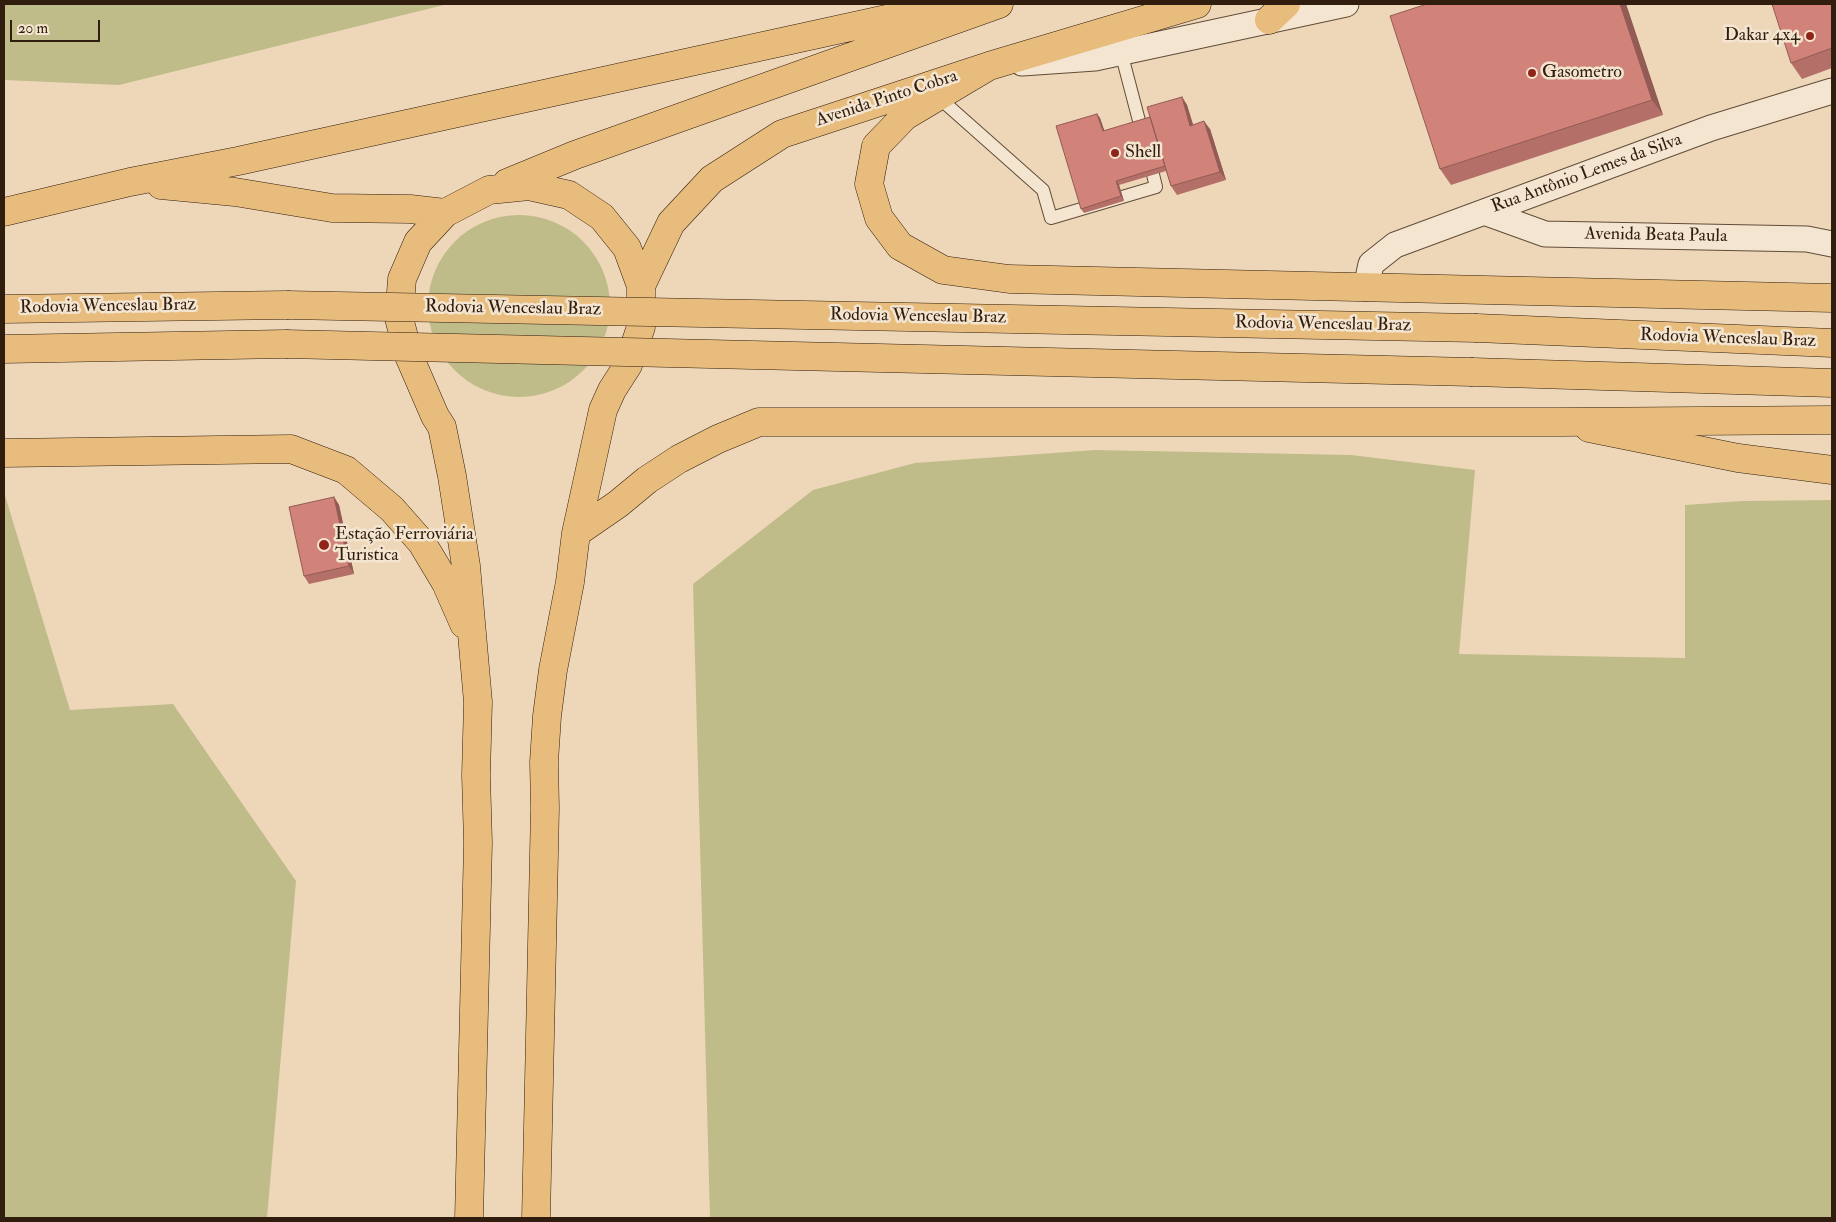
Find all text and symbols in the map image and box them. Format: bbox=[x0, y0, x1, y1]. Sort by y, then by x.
scale bar bbox=[12, 10, 102, 42]
text: 20 m bbox=[18, 19, 48, 38]
place label: Dakar 4x4 bbox=[1724, 25, 1800, 47]
marker: Dakar 4x4 bbox=[1804, 30, 1816, 42]
place label: Gasometro bbox=[1542, 62, 1622, 84]
street label: Avenida Pinto Cobra bbox=[814, 66, 960, 132]
marker: Gasometro bbox=[1526, 67, 1538, 79]
street label: Rua Antônio Lemes da Silva bbox=[1489, 129, 1685, 219]
place label: Shell bbox=[1125, 142, 1161, 164]
marker: Shell bbox=[1109, 147, 1121, 159]
street label: Avenida Beata Paula bbox=[1584, 224, 1728, 248]
street label: Rodovia Wenceslau Braz bbox=[20, 295, 196, 319]
street label: Rodovia Wenceslau Braz bbox=[425, 297, 601, 321]
street label: Rodovia Wenceslau Braz bbox=[830, 305, 1006, 329]
street label: Rodovia Wenceslau Braz bbox=[1235, 313, 1411, 337]
street label: Rodovia Wenceslau Braz bbox=[1639, 325, 1817, 353]
place label: Estação Ferroviária Turistica bbox=[335, 524, 474, 566]
marker: Estação Ferroviária Turistica bbox=[317, 538, 331, 552]

